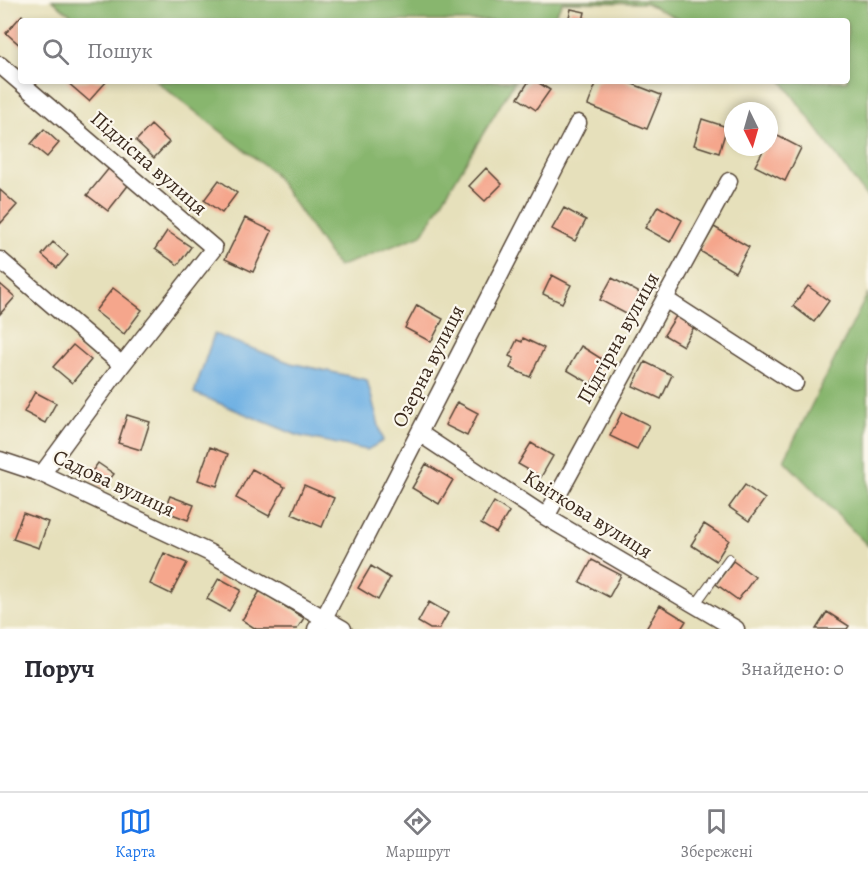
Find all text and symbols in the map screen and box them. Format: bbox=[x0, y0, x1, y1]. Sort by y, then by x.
search box bbox=[18, 18, 850, 84]
icon: search bbox=[39, 35, 72, 68]
text: Пошук bbox=[87, 36, 153, 66]
north arrow bbox=[724, 102, 778, 156]
street label: Підлісна вулиця bbox=[85, 104, 213, 222]
street label: Підгірна вулиця bbox=[570, 267, 666, 409]
street label: Озерна вулиця bbox=[385, 300, 471, 432]
street label: Садова вулиця bbox=[48, 442, 180, 524]
street label: Квіткова вулиця bbox=[518, 463, 658, 565]
text: Поруч bbox=[24, 651, 95, 686]
text: Знайдено: 0 bbox=[741, 655, 844, 682]
tab: Карта bbox=[115, 805, 155, 863]
tab: Маршрут bbox=[386, 805, 450, 863]
tab: Збережені bbox=[681, 805, 753, 863]

